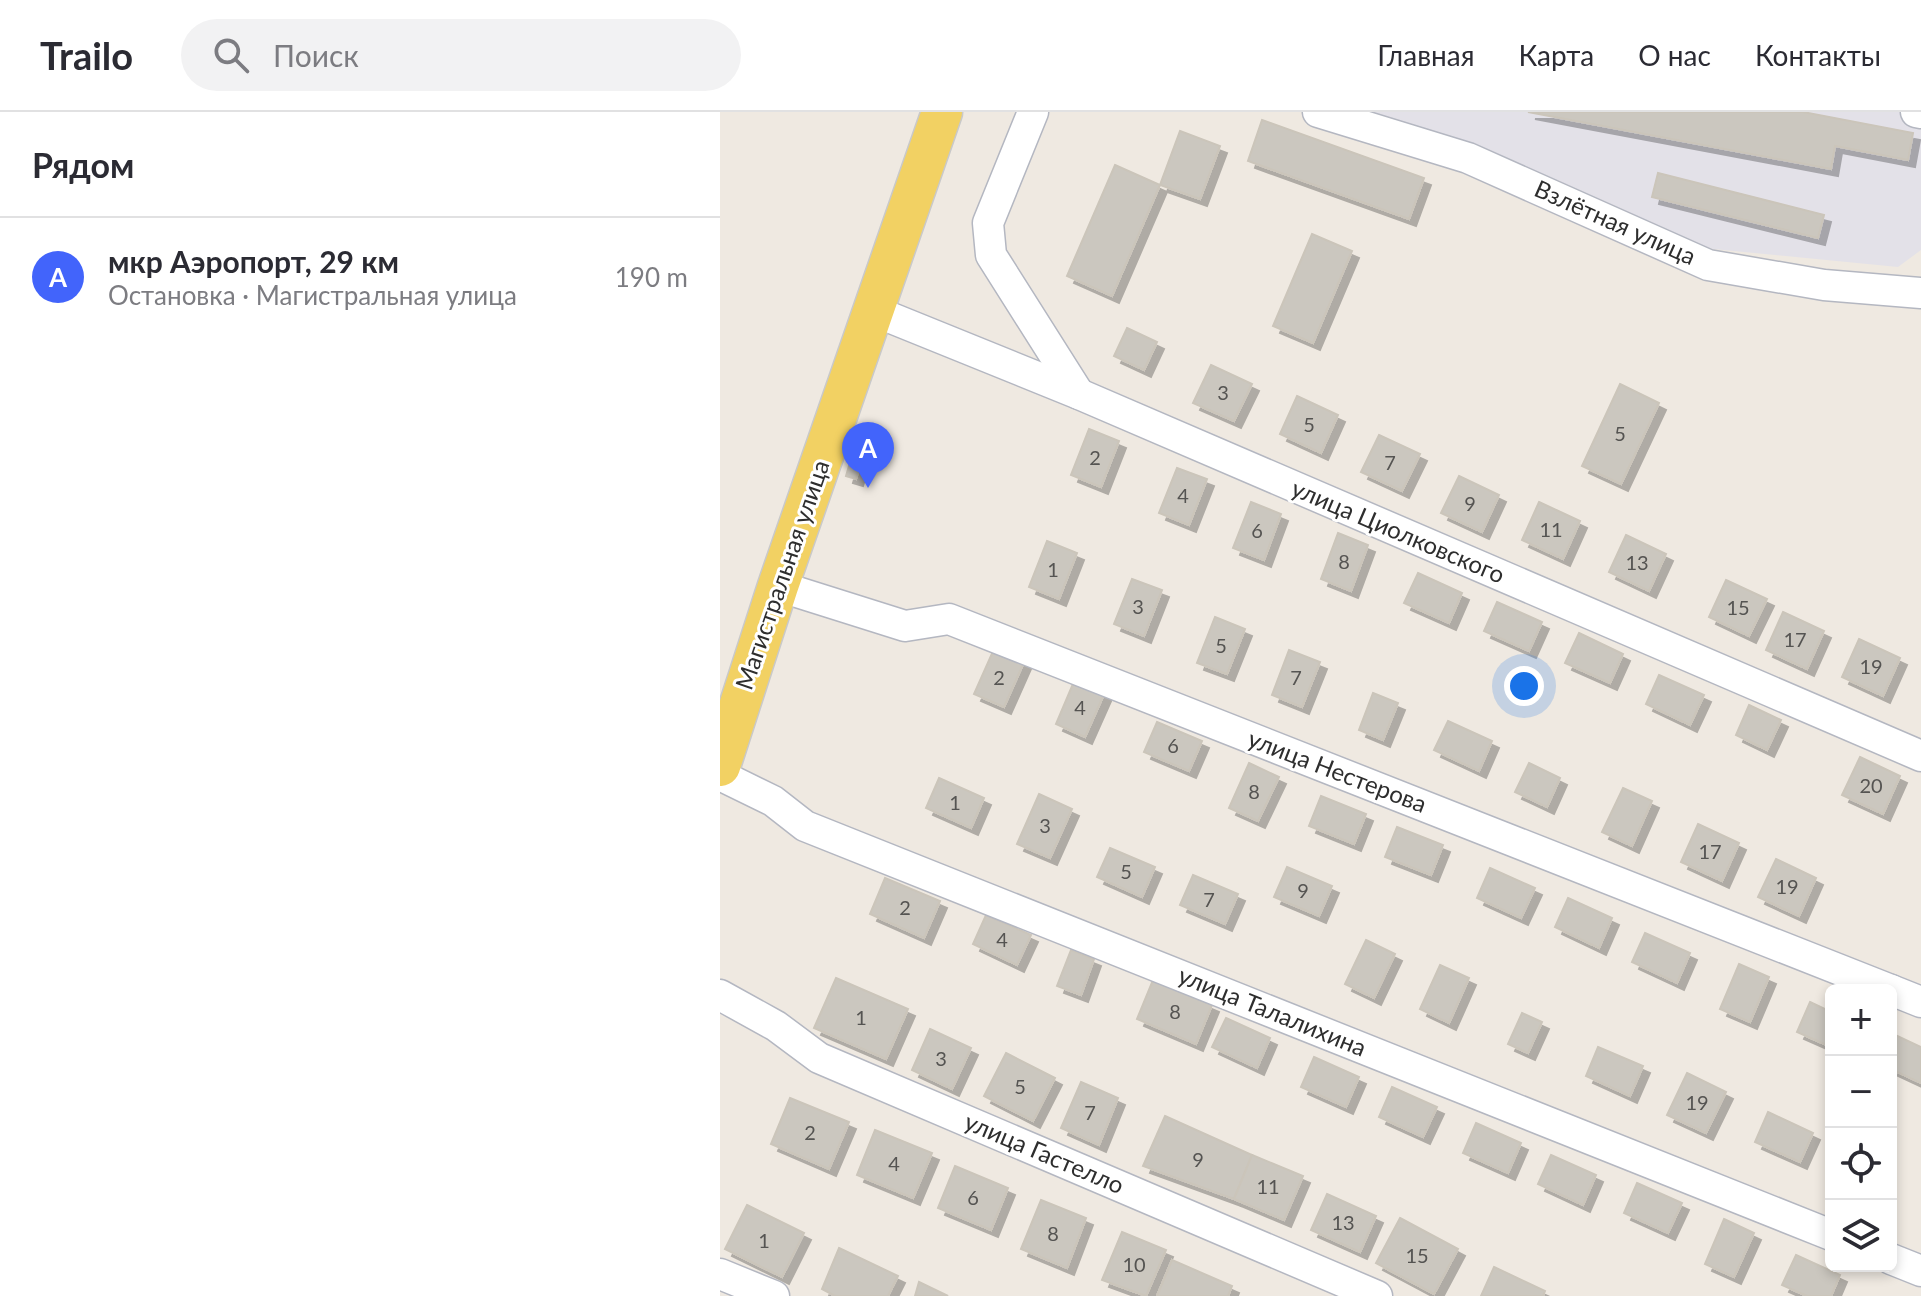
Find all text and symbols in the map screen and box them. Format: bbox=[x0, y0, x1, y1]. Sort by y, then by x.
search box bbox=[181, 19, 741, 91]
text: Trailo bbox=[40, 32, 133, 78]
icon: search bbox=[209, 33, 253, 77]
text: Поиск bbox=[273, 37, 359, 73]
text: Главная bbox=[1377, 38, 1475, 72]
text: Карта bbox=[1519, 38, 1594, 72]
text: О нас bbox=[1638, 38, 1711, 72]
text: Контакты bbox=[1755, 38, 1881, 72]
text: Рядом bbox=[32, 144, 134, 185]
street label: Взлётная улица bbox=[1531, 173, 1701, 270]
text: мкр Аэропорт, 29 км bbox=[108, 243, 399, 279]
text: A bbox=[49, 261, 67, 293]
text: 190 m bbox=[615, 261, 688, 293]
text: Остановка · Магистральная улица bbox=[108, 279, 517, 311]
house number: 3 bbox=[1217, 380, 1229, 404]
house number: 5 bbox=[1303, 412, 1315, 436]
house number: 5 bbox=[1614, 421, 1626, 445]
pin: A bbox=[842, 422, 894, 488]
house number: 2 bbox=[1089, 445, 1101, 469]
house number: 7 bbox=[1384, 450, 1396, 474]
street label: Магистральная улица bbox=[729, 456, 835, 693]
street label: улица Циолковского bbox=[1288, 473, 1510, 589]
house number: 4 bbox=[1177, 483, 1189, 507]
house number: 9 bbox=[1464, 491, 1476, 515]
house number: 11 bbox=[1539, 517, 1563, 541]
house number: 6 bbox=[1251, 518, 1263, 542]
house number: 8 bbox=[1338, 549, 1350, 573]
house number: 13 bbox=[1625, 550, 1649, 574]
house number: 1 bbox=[1047, 557, 1059, 581]
house number: 3 bbox=[1132, 594, 1144, 618]
house number: 15 bbox=[1726, 595, 1750, 619]
house number: 17 bbox=[1783, 627, 1807, 651]
house number: 5 bbox=[1215, 633, 1227, 657]
house number: 19 bbox=[1859, 654, 1883, 678]
house number: 2 bbox=[993, 665, 1005, 689]
house number: 7 bbox=[1290, 665, 1302, 689]
your location bbox=[1504, 666, 1544, 706]
house number: 4 bbox=[1074, 695, 1086, 719]
street label: улица Нестерова bbox=[1244, 723, 1431, 818]
house number: 6 bbox=[1167, 733, 1179, 757]
house number: 20 bbox=[1859, 773, 1883, 797]
house number: 8 bbox=[1248, 779, 1260, 803]
house number: 1 bbox=[949, 790, 961, 814]
house number: 3 bbox=[1039, 813, 1051, 837]
house number: 17 bbox=[1698, 839, 1722, 863]
house number: 5 bbox=[1120, 859, 1132, 883]
house number: 19 bbox=[1775, 874, 1799, 898]
house number: 9 bbox=[1297, 878, 1309, 902]
house number: 7 bbox=[1203, 887, 1215, 911]
house number: 2 bbox=[899, 895, 911, 919]
house number: 4 bbox=[996, 927, 1008, 951]
street label: улица Талалихина bbox=[1174, 960, 1371, 1062]
map controls bbox=[1825, 984, 1897, 1272]
button: + bbox=[1825, 984, 1897, 1056]
house number: 8 bbox=[1169, 999, 1181, 1023]
house number: 1 bbox=[855, 1005, 867, 1029]
house number: 3 bbox=[935, 1046, 947, 1070]
button: − bbox=[1825, 1056, 1897, 1128]
house number: 5 bbox=[1014, 1074, 1026, 1098]
house number: 19 bbox=[1685, 1090, 1709, 1114]
house number: 7 bbox=[1084, 1100, 1096, 1124]
street label: улица Гастелло bbox=[960, 1106, 1129, 1199]
house number: 2 bbox=[804, 1120, 816, 1144]
button: locate bbox=[1825, 1128, 1897, 1200]
house number: 9 bbox=[1192, 1147, 1204, 1171]
house number: 4 bbox=[888, 1151, 900, 1175]
house number: 11 bbox=[1256, 1174, 1280, 1198]
house number: 6 bbox=[967, 1185, 979, 1209]
button: layers bbox=[1825, 1200, 1897, 1272]
house number: 13 bbox=[1331, 1210, 1355, 1234]
house number: 8 bbox=[1047, 1221, 1059, 1245]
house number: 1 bbox=[758, 1228, 770, 1252]
house number: 15 bbox=[1405, 1243, 1429, 1267]
house number: 10 bbox=[1122, 1252, 1146, 1276]

